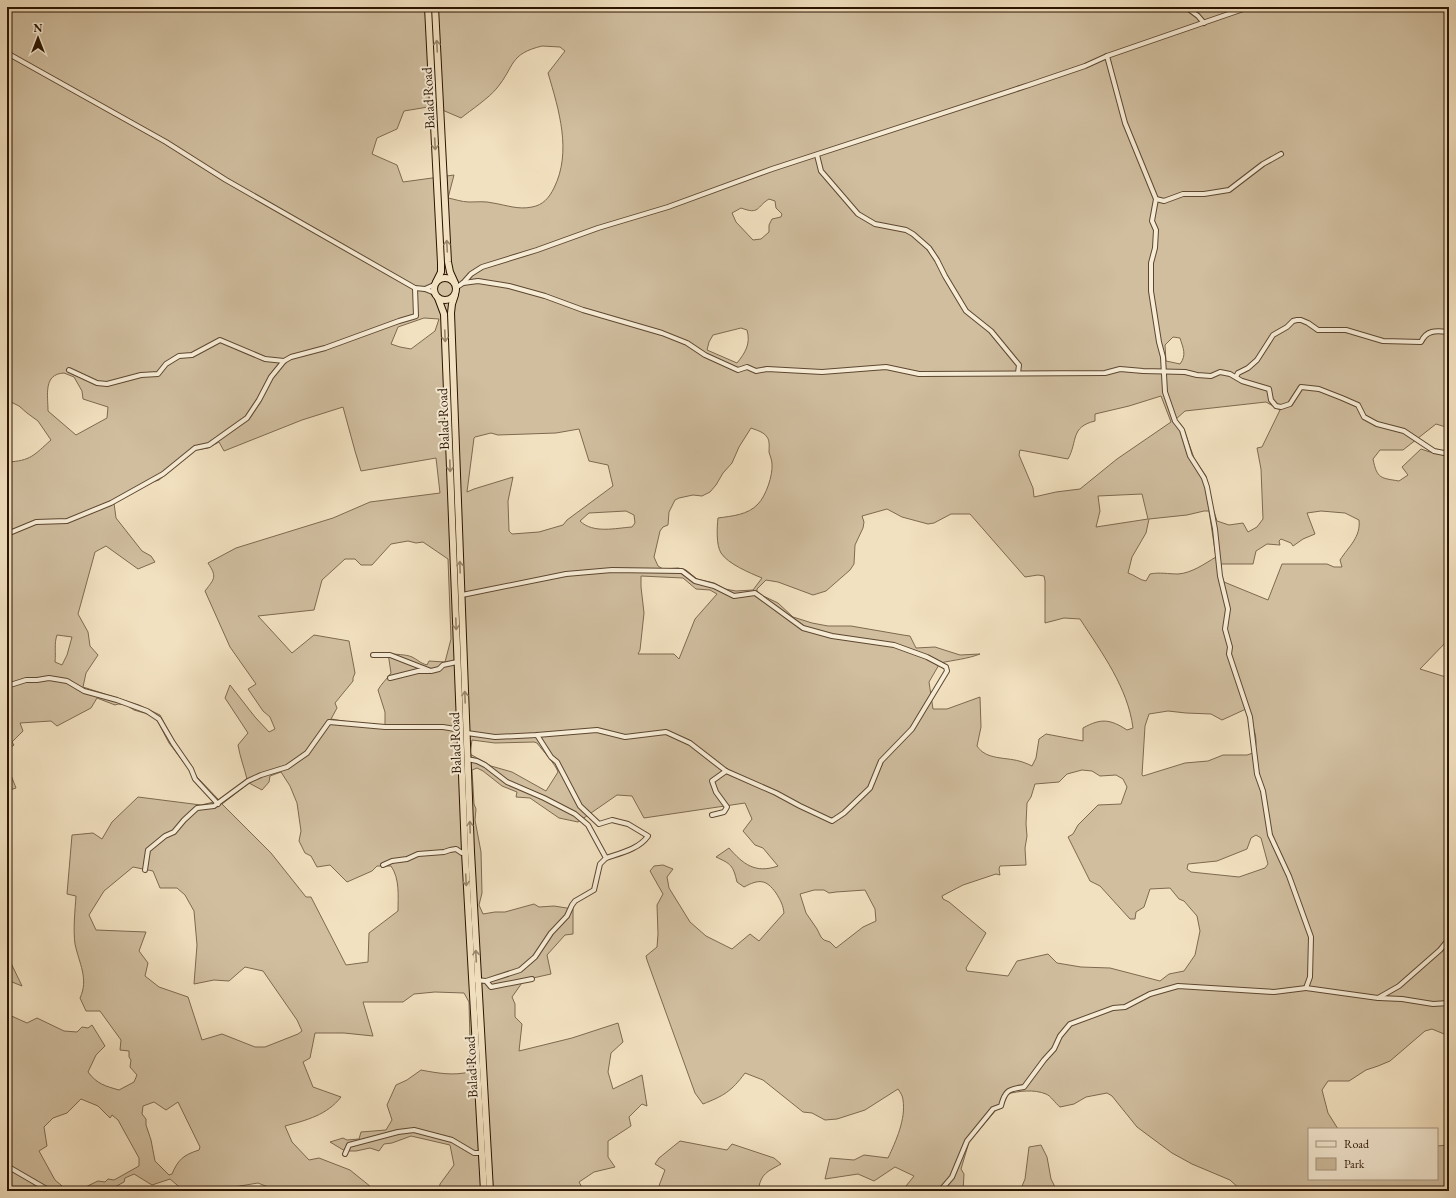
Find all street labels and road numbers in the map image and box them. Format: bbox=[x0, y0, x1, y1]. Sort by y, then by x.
street label: Balad Road bbox=[417, 66, 439, 129]
street label: Balad Road bbox=[433, 387, 453, 450]
street label: Balad Road bbox=[445, 711, 465, 774]
street label: Balad Road bbox=[460, 1035, 482, 1098]

